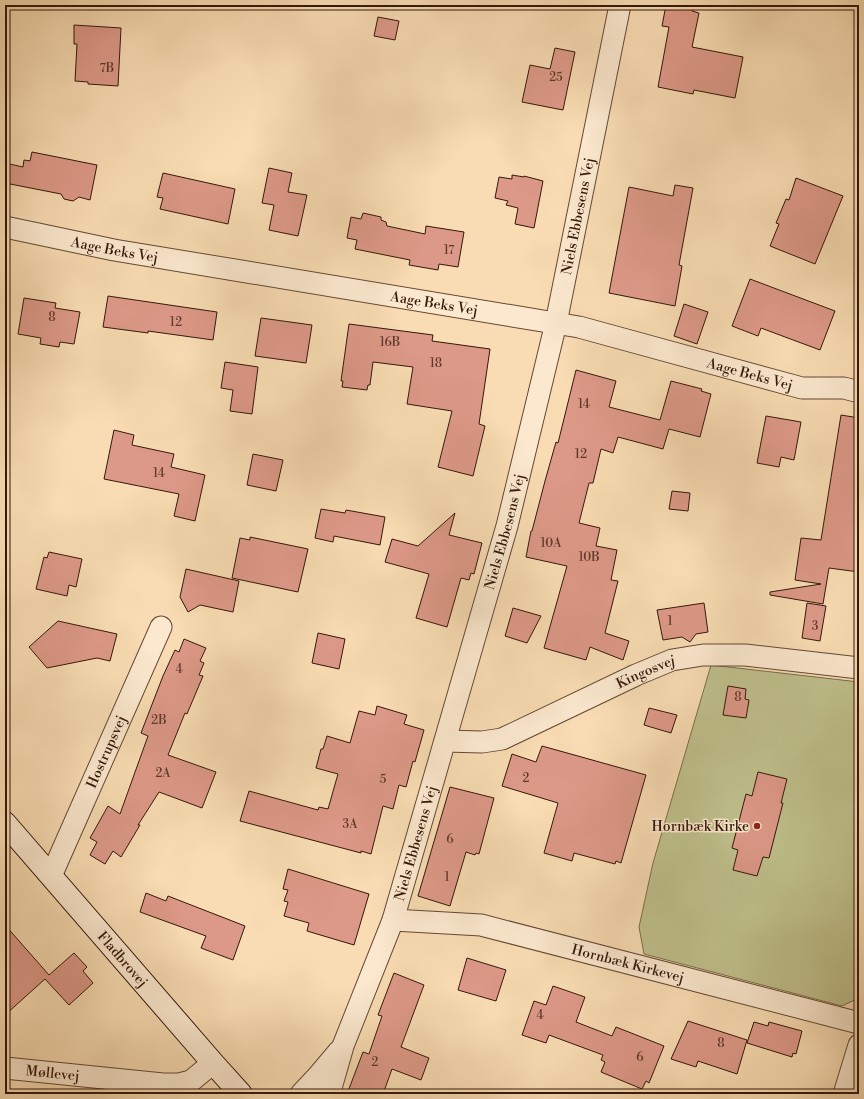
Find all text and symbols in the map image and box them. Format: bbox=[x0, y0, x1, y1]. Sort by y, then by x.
house number: 7B bbox=[100, 61, 114, 76]
house number: 25 bbox=[549, 70, 563, 85]
street label: Niels Ebbesens Vej bbox=[558, 156, 599, 276]
street label: Aage Beks Vej bbox=[68, 233, 160, 267]
house number: 17 bbox=[444, 243, 454, 258]
street label: Aage Beks Vej bbox=[388, 288, 479, 320]
house number: 8 bbox=[48, 310, 56, 325]
house number: 12 bbox=[170, 315, 182, 330]
house number: 16B bbox=[380, 335, 400, 350]
street label: Aage Beks Vej bbox=[704, 354, 795, 395]
house number: 18 bbox=[430, 356, 442, 371]
house number: 14 bbox=[578, 397, 590, 412]
house number: 12 bbox=[575, 447, 587, 462]
house number: 14 bbox=[153, 466, 165, 481]
street label: Niels Ebbesens Vej bbox=[481, 472, 529, 592]
house number: 10A bbox=[541, 536, 562, 551]
house number: 10B bbox=[578, 550, 600, 565]
house number: 1 bbox=[667, 614, 673, 629]
house number: 3 bbox=[812, 619, 819, 634]
street label: Kingosvej bbox=[613, 652, 676, 693]
house number: 4 bbox=[175, 662, 183, 677]
house number: 8 bbox=[734, 690, 742, 705]
street label: Hostrupsvej bbox=[83, 713, 131, 791]
house number: 2B bbox=[151, 713, 167, 728]
house number: 2A bbox=[155, 766, 171, 781]
house number: 2 bbox=[523, 771, 530, 786]
house number: 5 bbox=[380, 772, 387, 787]
street label: Niels Ebbesens Vej bbox=[391, 784, 441, 903]
house number: 3A bbox=[343, 817, 358, 832]
place label: Hornbæk Kirke bbox=[652, 818, 749, 836]
marker: Hornbæk Kirke bbox=[752, 821, 762, 831]
house number: 6 bbox=[446, 832, 454, 847]
house number: 1 bbox=[444, 870, 450, 885]
street label: Fladbrovej bbox=[93, 928, 151, 991]
street label: Hornbæk Kirkevej bbox=[569, 941, 686, 987]
house number: 4 bbox=[536, 1008, 544, 1023]
house number: 8 bbox=[717, 1036, 725, 1051]
house number: 6 bbox=[636, 1050, 644, 1065]
house number: 2 bbox=[372, 1055, 379, 1070]
street label: Møllevej bbox=[25, 1062, 80, 1086]

